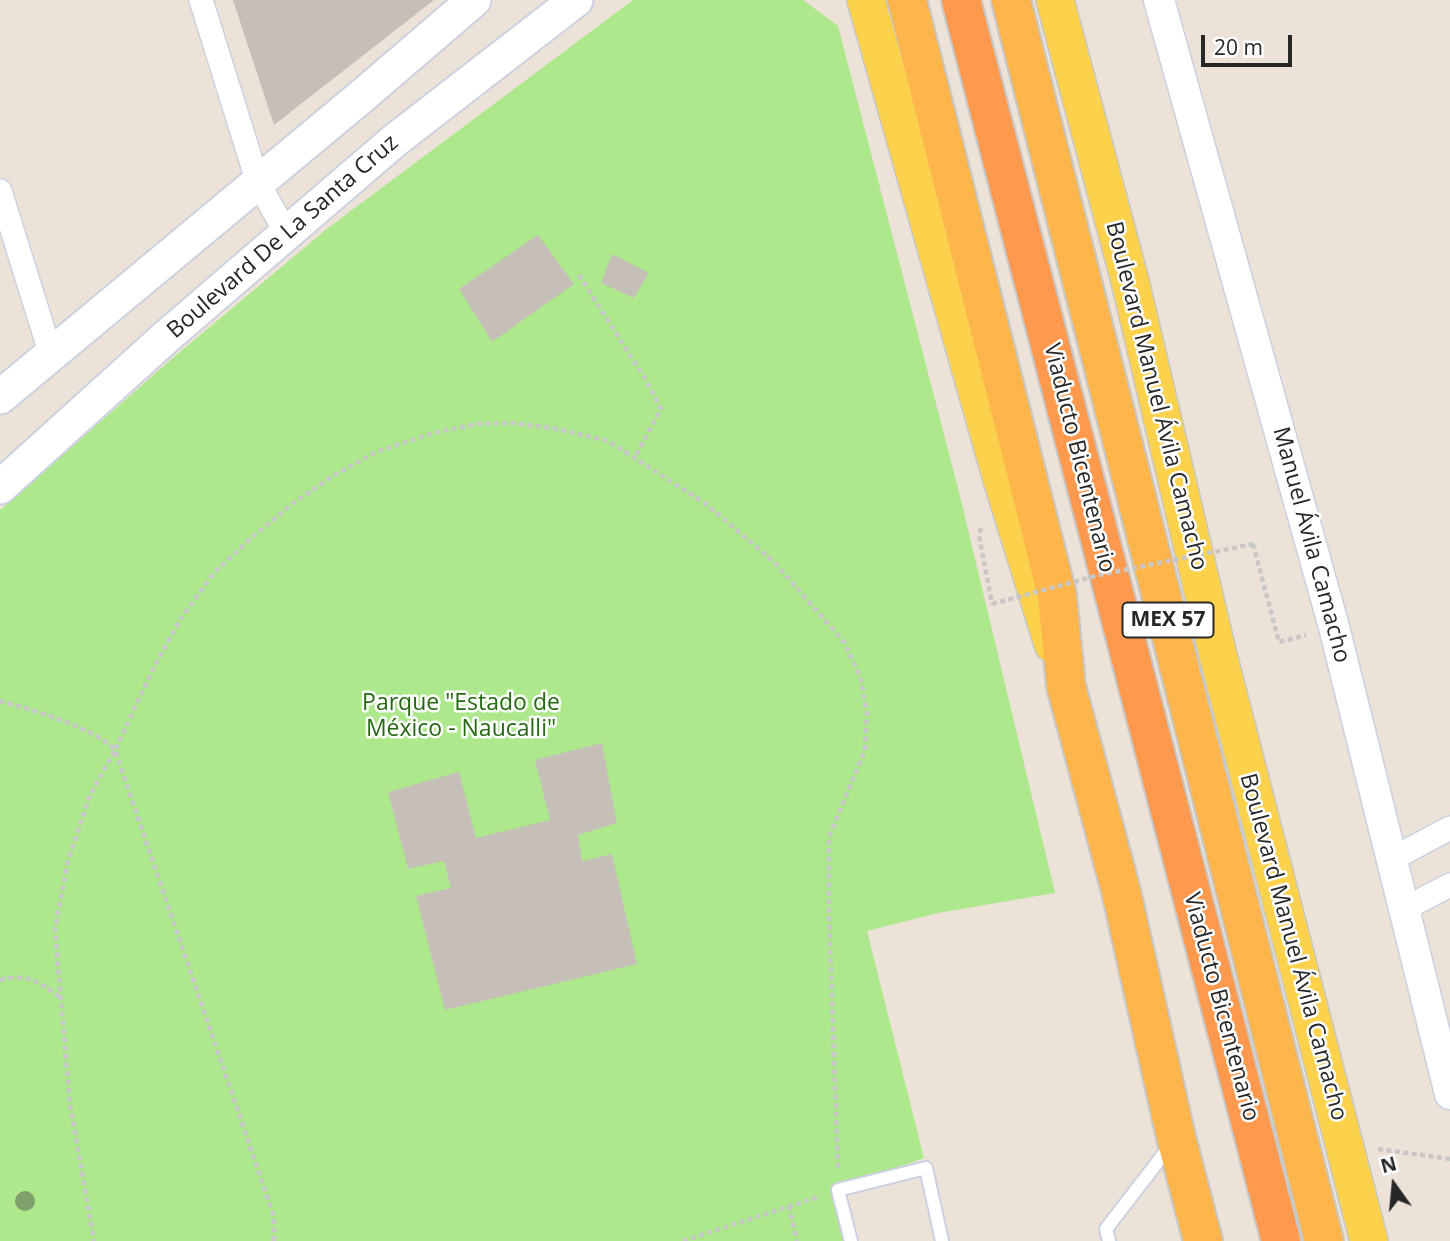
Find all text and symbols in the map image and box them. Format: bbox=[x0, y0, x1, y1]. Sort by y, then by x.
scale bar bbox=[1205, 21, 1296, 65]
text: 20 m bbox=[1214, 33, 1263, 61]
street label: Boulevard De La Santa Cruz bbox=[162, 129, 404, 345]
street label: Boulevard Manuel Ávila Camacho bbox=[1099, 219, 1213, 573]
street label: Viaducto Bicentenario bbox=[1037, 341, 1121, 575]
street label: Manuel Ávila Camacho bbox=[1266, 424, 1356, 666]
road number: MEX 57 bbox=[1122, 602, 1214, 638]
park label: Parque "Estado de México - Naucalli" bbox=[362, 689, 560, 743]
street label: Boulevard Manuel Ávila Camacho bbox=[1233, 770, 1353, 1124]
street label: Viaducto Bicentenario bbox=[1177, 890, 1265, 1124]
north arrow bbox=[1359, 1150, 1429, 1220]
text: N bbox=[1378, 1150, 1399, 1179]

